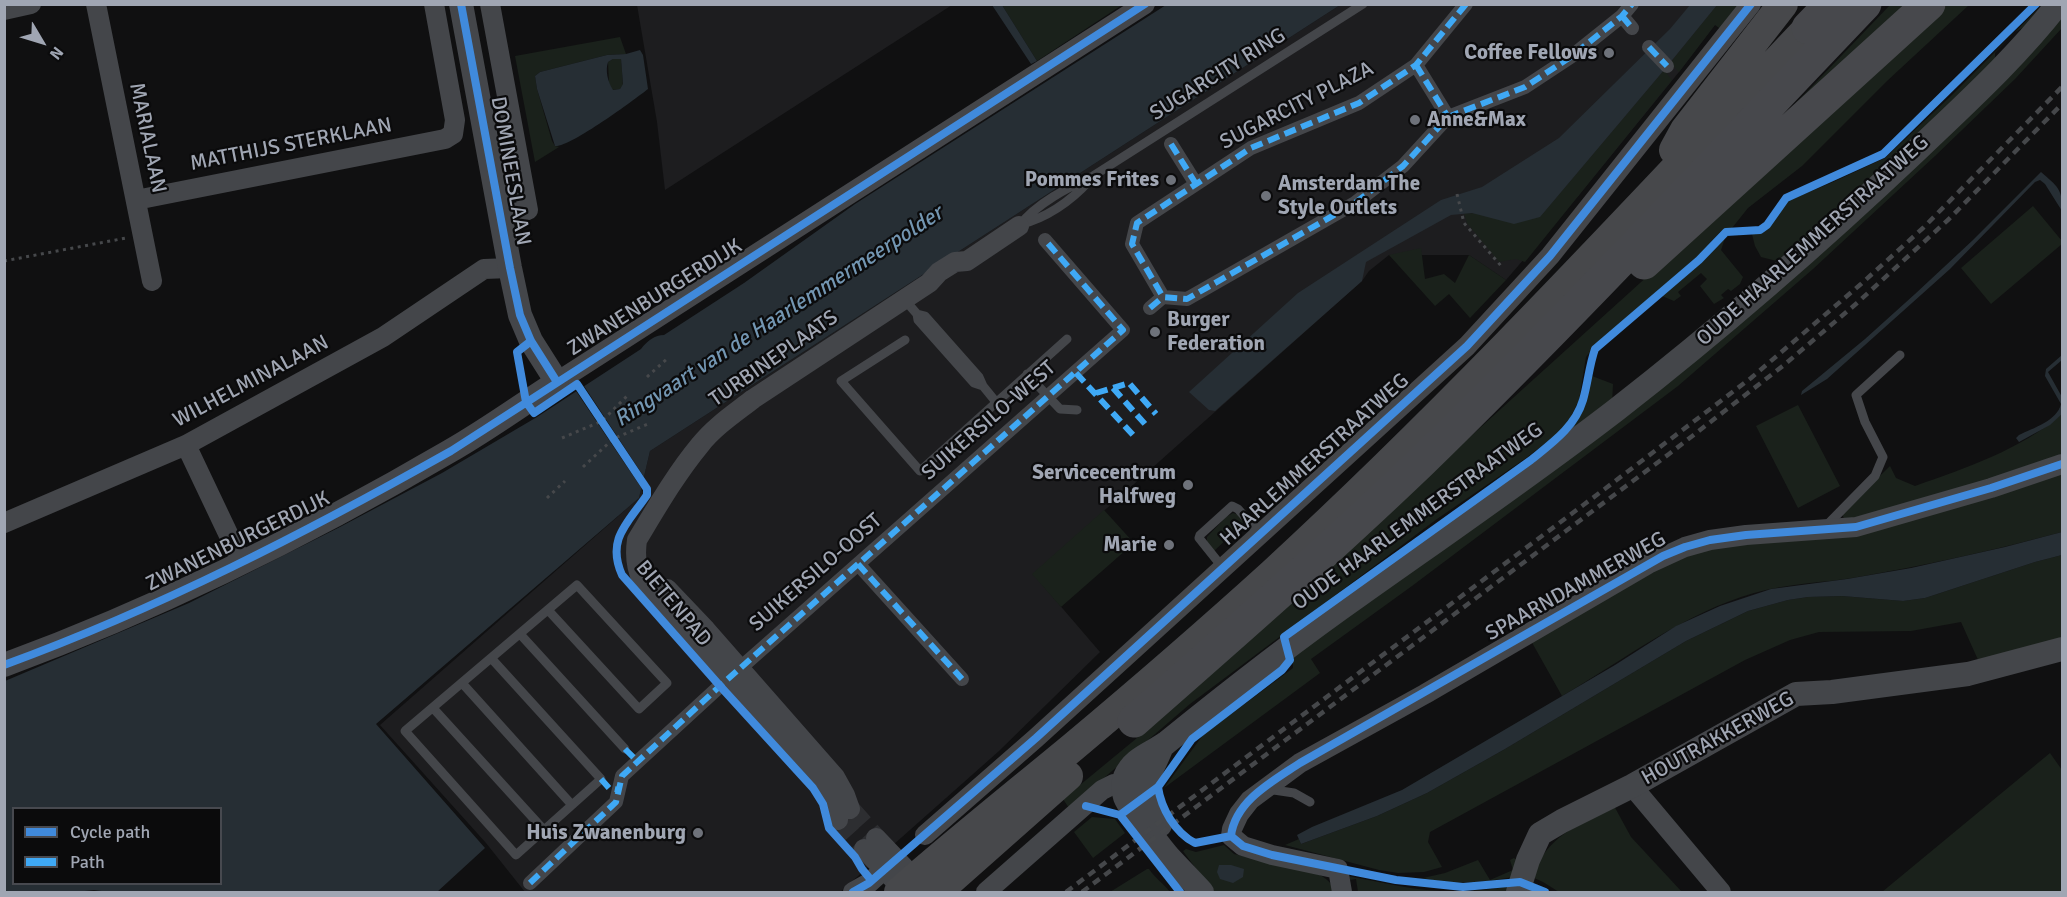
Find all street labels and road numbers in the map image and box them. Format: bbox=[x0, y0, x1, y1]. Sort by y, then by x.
street label: SUGARCITY RING bbox=[1146, 23, 1290, 127]
street label: SUGARCITY PLAZA bbox=[1216, 56, 1378, 156]
street label: MARIALAAN bbox=[123, 81, 171, 195]
street label: DOMINEESLAAN bbox=[484, 94, 536, 248]
street label: MATTHIJS STERKLAAN bbox=[188, 113, 394, 177]
street label: OUDE HAARLEMMERSTRAATWEG bbox=[1692, 130, 1934, 352]
street label: ZWANENBURGERDIJK bbox=[563, 234, 747, 362]
street label: TURBINEPLAATS bbox=[705, 305, 843, 413]
street label: WILHELMINALAAN bbox=[169, 330, 333, 434]
street label: SUIKERSILO-WEST bbox=[917, 356, 1061, 486]
street label: HAARLEMMERSTRAATWEG bbox=[1215, 369, 1415, 551]
street label: OUDE HAARLEMMERSTRAATWEG bbox=[1288, 418, 1548, 616]
street label: ZWANENBURGERDIJK bbox=[142, 487, 334, 597]
street label: SUIKERSILO-OOST bbox=[745, 509, 887, 637]
street label: SPAARNDAMMERWEG bbox=[1481, 527, 1671, 647]
street label: BIETENPAD bbox=[630, 556, 716, 652]
street label: HOUTRAKKERWEG bbox=[1637, 687, 1799, 791]

